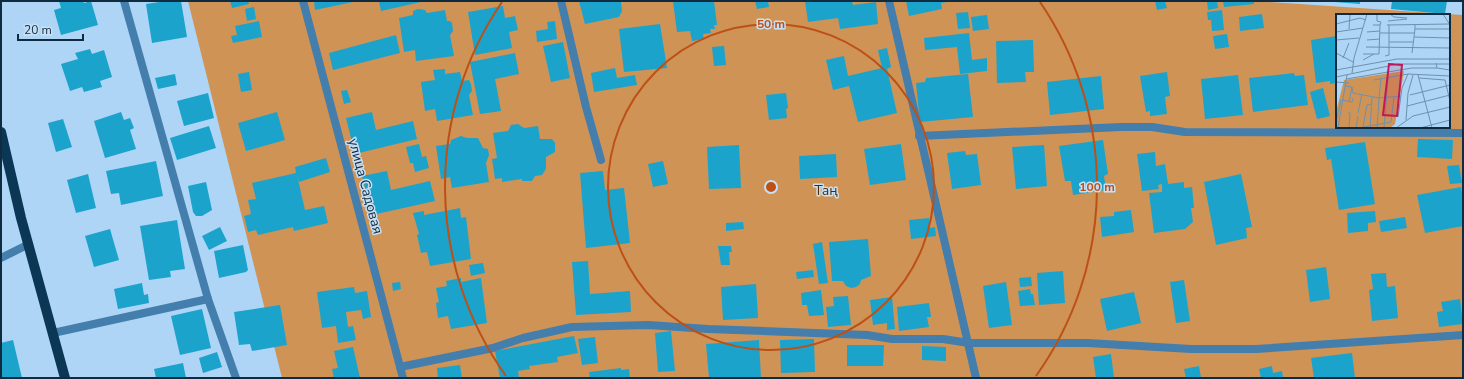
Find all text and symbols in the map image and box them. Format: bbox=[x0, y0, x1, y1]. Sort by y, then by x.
inset map bbox=[1336, 14, 1450, 128]
scale bar bbox=[18, 16, 83, 42]
text: 50 m bbox=[757, 16, 785, 32]
text: 20 m bbox=[24, 22, 52, 38]
street label: улица Садовая bbox=[344, 136, 387, 236]
text: 100 m bbox=[1079, 179, 1115, 195]
centre of rings bbox=[764, 180, 778, 194]
park label: Таң bbox=[814, 181, 838, 200]

